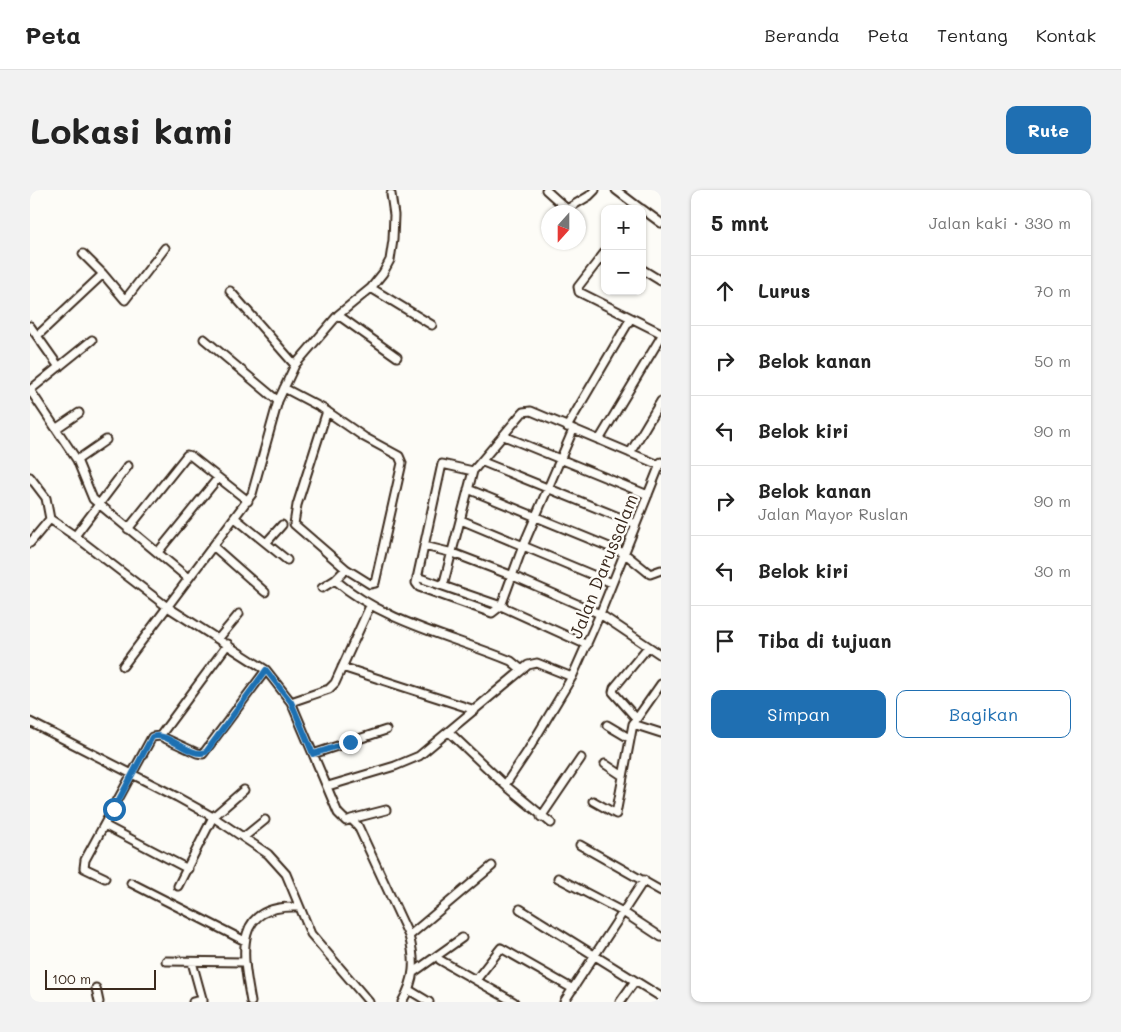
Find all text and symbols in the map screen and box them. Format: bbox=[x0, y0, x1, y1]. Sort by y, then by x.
text: Peta bbox=[25, 19, 81, 50]
text: Beranda bbox=[765, 23, 840, 47]
text: Peta bbox=[868, 23, 909, 47]
text: Tentang bbox=[937, 23, 1008, 47]
text: Kontak bbox=[1036, 23, 1096, 47]
button: Rute bbox=[1006, 106, 1091, 154]
text: Lokasi kami bbox=[30, 107, 234, 153]
north arrow bbox=[541, 205, 586, 250]
map controls bbox=[601, 205, 646, 295]
button: + bbox=[601, 205, 646, 250]
text: 5 mnt bbox=[711, 209, 769, 236]
text: Jalan kaki · 330 m bbox=[929, 212, 1071, 233]
button: − bbox=[601, 250, 646, 295]
icon: ahead bbox=[711, 277, 739, 305]
text: Lurus bbox=[758, 278, 810, 303]
text: 70 m bbox=[1034, 280, 1071, 301]
icon: right bbox=[711, 347, 739, 375]
text: Belok kanan bbox=[758, 348, 871, 373]
text: 50 m bbox=[1034, 350, 1071, 371]
icon: left bbox=[711, 417, 739, 445]
text: Belok kiri bbox=[758, 418, 849, 443]
text: 90 m bbox=[1034, 420, 1071, 441]
text: Belok kanan bbox=[758, 478, 871, 503]
icon: right bbox=[711, 487, 739, 515]
street label: Jalan Darussalam bbox=[563, 490, 643, 642]
text: 90 m bbox=[1034, 490, 1071, 511]
text: Jalan Mayor Ruslan bbox=[758, 503, 908, 524]
icon: left bbox=[711, 557, 739, 585]
text: Belok kiri bbox=[758, 558, 849, 583]
text: 30 m bbox=[1034, 560, 1071, 581]
icon: arrive bbox=[711, 627, 739, 655]
text: Tiba di tujuan bbox=[758, 628, 891, 653]
button: Simpan bbox=[711, 690, 886, 738]
button: Bagikan bbox=[896, 690, 1071, 738]
route end bbox=[339, 731, 362, 754]
route start bbox=[103, 798, 126, 821]
scale bar bbox=[45, 967, 156, 990]
text: 100 m bbox=[52, 969, 91, 988]

